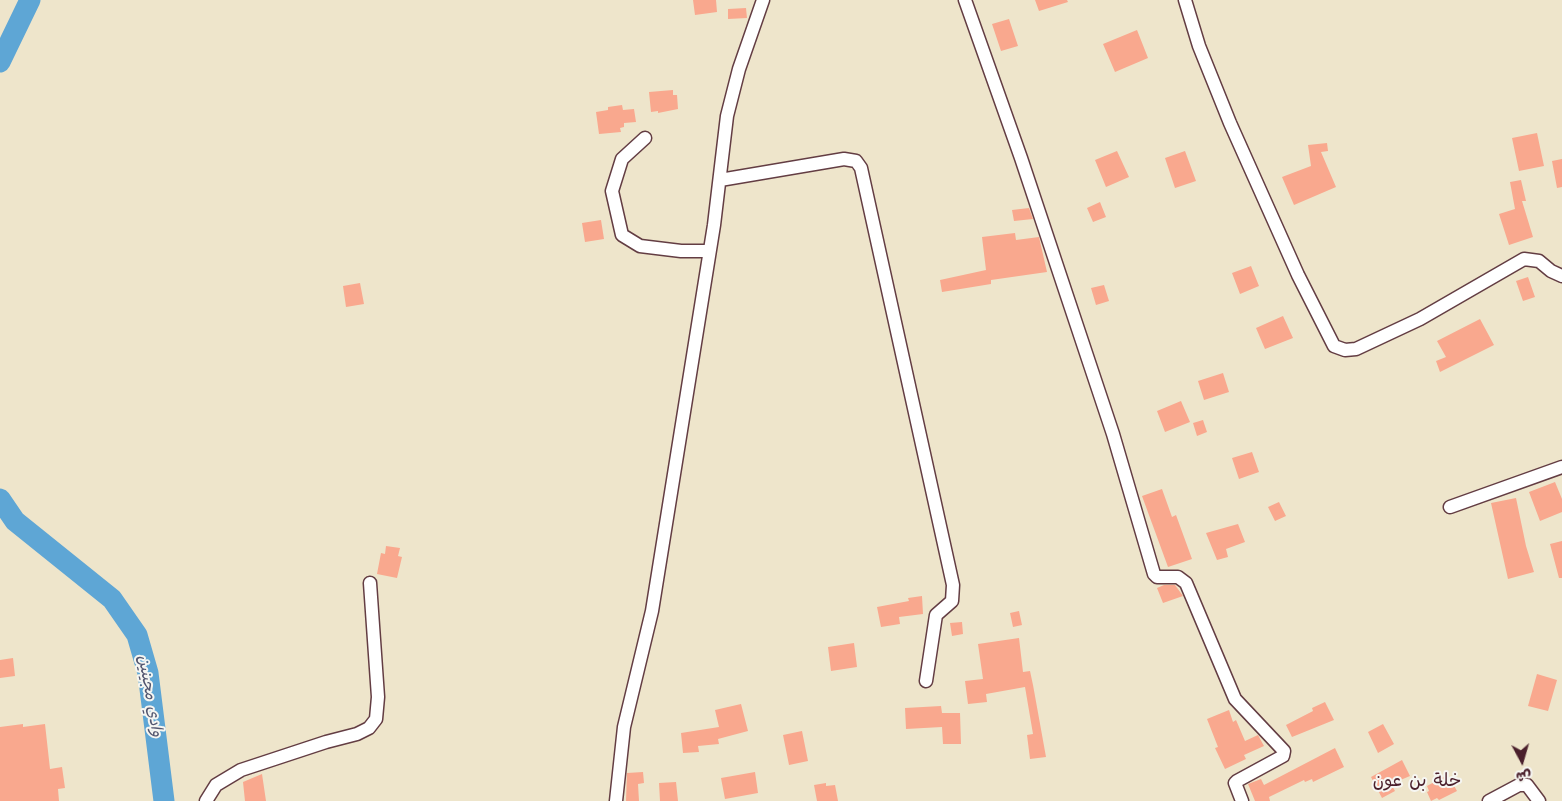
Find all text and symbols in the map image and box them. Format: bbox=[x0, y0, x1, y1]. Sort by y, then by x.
water label: وادي مجينين bbox=[132, 654, 166, 738]
north arrow bbox=[1497, 736, 1547, 786]
text: ش bbox=[1515, 765, 1532, 787]
district label: خلة بن عون bbox=[1373, 771, 1461, 793]

